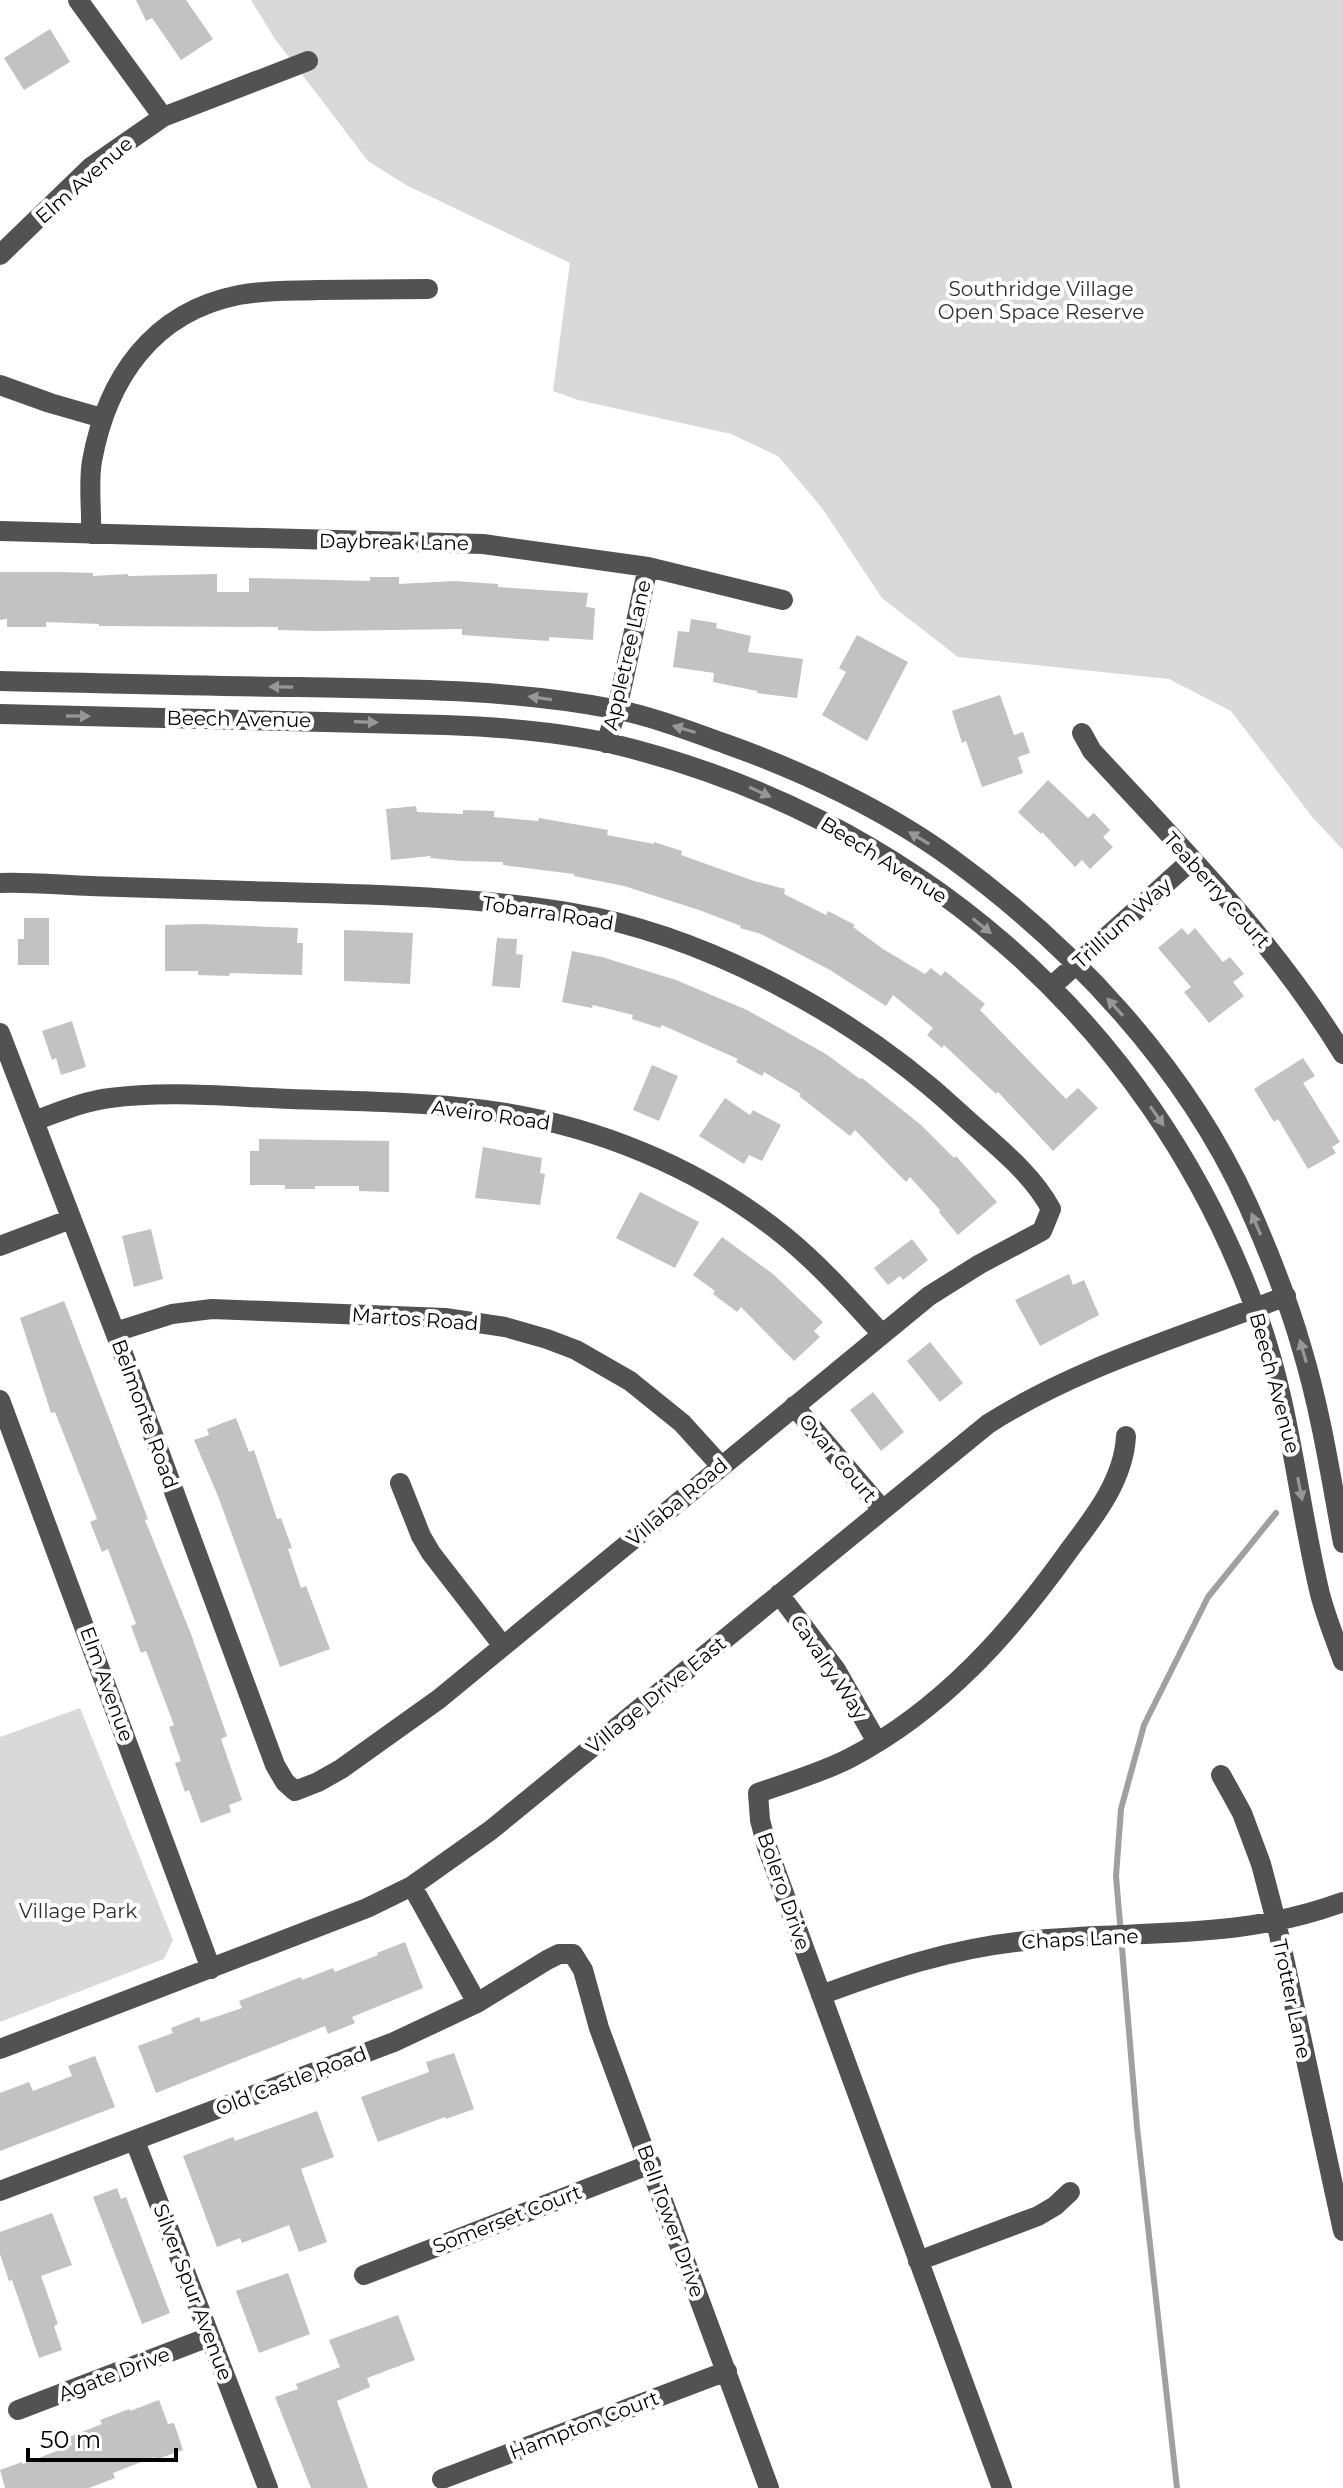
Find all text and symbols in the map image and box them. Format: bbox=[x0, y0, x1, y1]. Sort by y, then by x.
street label: Elm Avenue bbox=[31, 131, 137, 229]
park label: Southridge Village Open Space Reserve bbox=[938, 277, 1144, 324]
street label: Daybreak Lane bbox=[319, 529, 469, 555]
street label: Appletree Lane bbox=[598, 578, 656, 732]
one-way arrow bbox=[268, 681, 293, 693]
one-way arrow bbox=[527, 691, 552, 704]
street label: Beech Avenue bbox=[167, 706, 311, 732]
one-way arrow bbox=[66, 709, 91, 722]
one-way arrow bbox=[354, 715, 379, 728]
one-way arrow bbox=[671, 723, 695, 735]
one-way arrow bbox=[749, 785, 772, 799]
street label: Beech Avenue bbox=[816, 812, 952, 908]
street label: Teaberry Court bbox=[1159, 827, 1275, 953]
one-way arrow bbox=[908, 831, 930, 845]
street label: Trillium Way bbox=[1068, 873, 1176, 973]
street label: Tobarra Road bbox=[481, 891, 615, 935]
one-way arrow bbox=[972, 917, 992, 933]
one-way arrow bbox=[1107, 998, 1124, 1018]
street label: Aveiro Road bbox=[430, 1095, 552, 1135]
one-way arrow bbox=[1149, 1106, 1164, 1127]
one-way arrow bbox=[1249, 1212, 1262, 1236]
street label: Martos Road bbox=[351, 1303, 479, 1335]
street label: Beech Avenue bbox=[1245, 1310, 1305, 1456]
street label: Belmonte Road bbox=[107, 1336, 183, 1492]
one-way arrow bbox=[1296, 1339, 1309, 1363]
street label: Ovar Court bbox=[794, 1409, 882, 1507]
street label: Villaba Road bbox=[622, 1453, 732, 1551]
one-way arrow bbox=[1295, 1477, 1307, 1502]
street label: Cavalry Way bbox=[785, 1610, 873, 1724]
street label: Elm Avenue bbox=[75, 1623, 139, 1745]
street label: Village Drive East bbox=[581, 1631, 731, 1759]
street label: Bolero Drive bbox=[753, 1829, 815, 1953]
park label: Village Park bbox=[19, 1899, 137, 1923]
street label: Chaps Lane bbox=[1021, 1924, 1139, 1954]
street label: Trotter Lane bbox=[1268, 1937, 1316, 2061]
street label: Old Castle Road bbox=[212, 2041, 370, 2121]
street label: Bell Tower Drive bbox=[632, 2141, 710, 2301]
street label: Somerset Court bbox=[429, 2180, 585, 2258]
street label: Silver Spur Avenue bbox=[148, 2200, 238, 2384]
street label: Agate Drive bbox=[55, 2342, 173, 2406]
street label: Hampton Court bbox=[506, 2385, 662, 2465]
scale bar bbox=[28, 2412, 176, 2462]
text: 50 m bbox=[40, 2425, 101, 2454]

